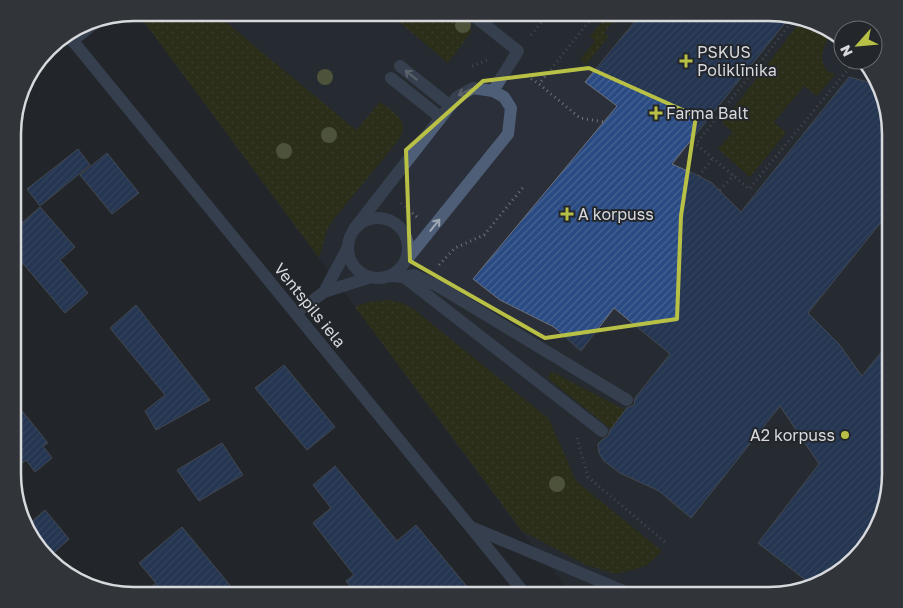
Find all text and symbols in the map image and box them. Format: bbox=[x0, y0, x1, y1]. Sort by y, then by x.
north arrow bbox=[833, 20, 883, 70]
place label: PSKUS Poliklīnika bbox=[697, 42, 777, 80]
text: N bbox=[836, 43, 856, 60]
marker: PSKUS Poliklīnika bbox=[679, 54, 693, 68]
one-way arrow bbox=[404, 70, 418, 80]
one-way arrow bbox=[458, 88, 473, 98]
place label: Farma Balt bbox=[666, 103, 749, 123]
marker: Farma Balt bbox=[650, 107, 662, 119]
place label: A korpuss bbox=[578, 204, 654, 224]
marker: A korpuss bbox=[560, 207, 574, 221]
one-way arrow bbox=[429, 218, 440, 231]
street label: Ventspils iela bbox=[270, 259, 350, 351]
place label: A2 korpuss bbox=[750, 425, 835, 445]
marker: A2 korpuss bbox=[839, 429, 851, 441]

